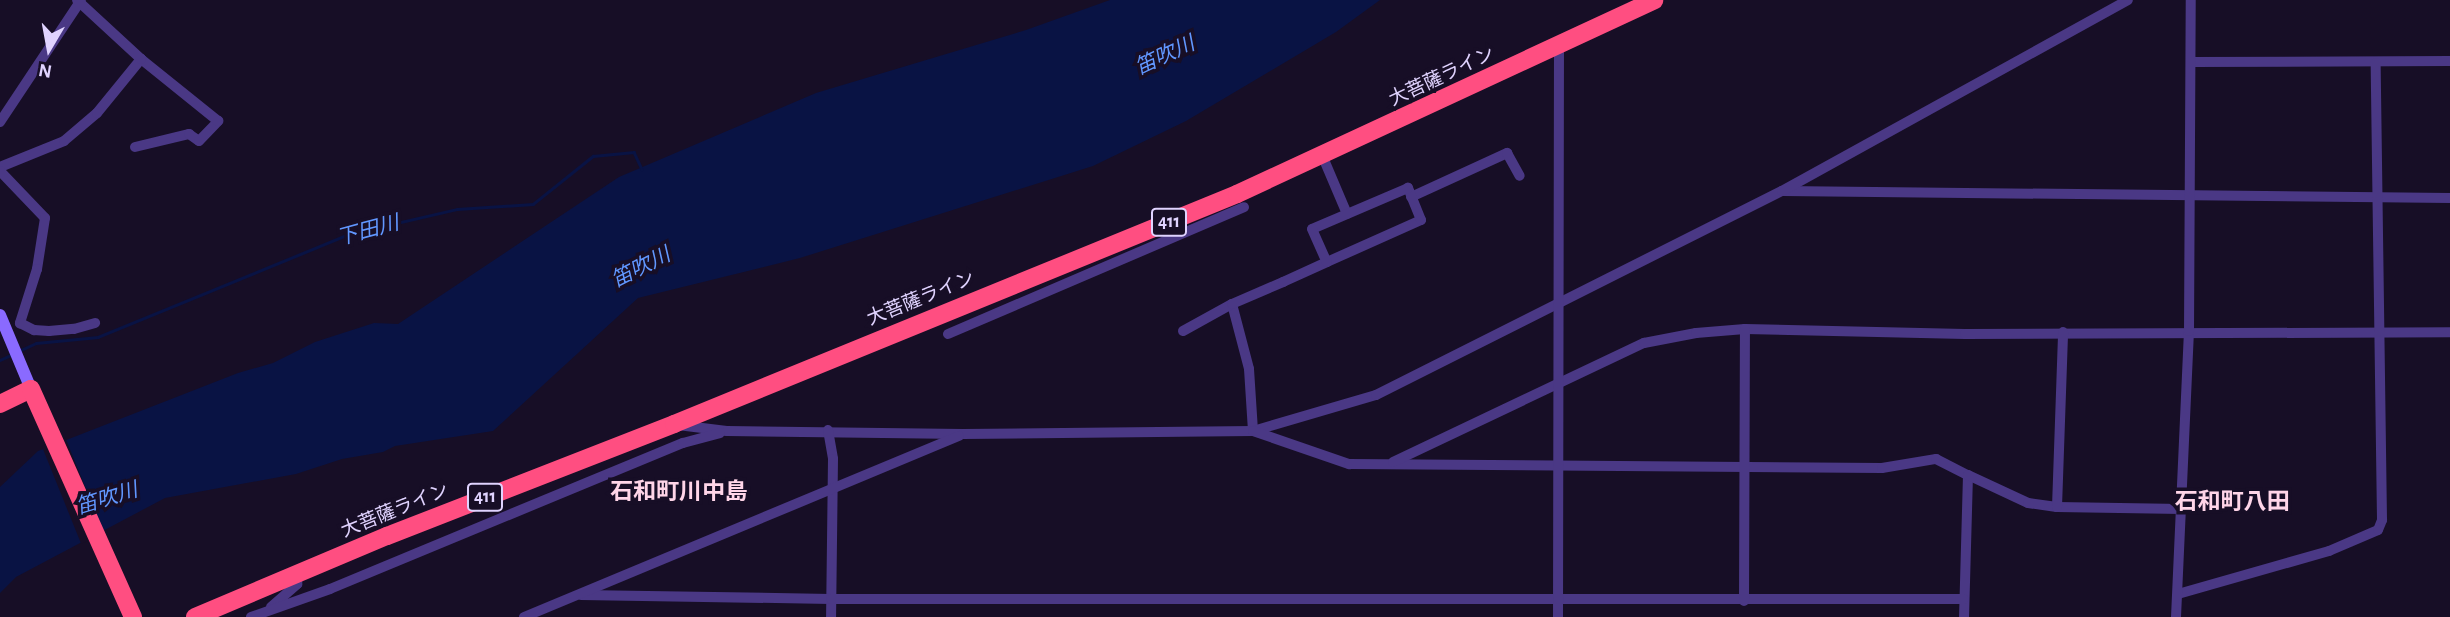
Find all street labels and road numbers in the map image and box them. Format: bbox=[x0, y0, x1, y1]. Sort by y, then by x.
street label: 大菩薩ライン bbox=[1386, 43, 1498, 111]
road number: 411 bbox=[1150, 208, 1188, 236]
street label: 大菩薩ライン bbox=[864, 267, 978, 331]
street label: 大菩薩ライン bbox=[338, 479, 452, 543]
road number: 411 bbox=[466, 482, 504, 512]

